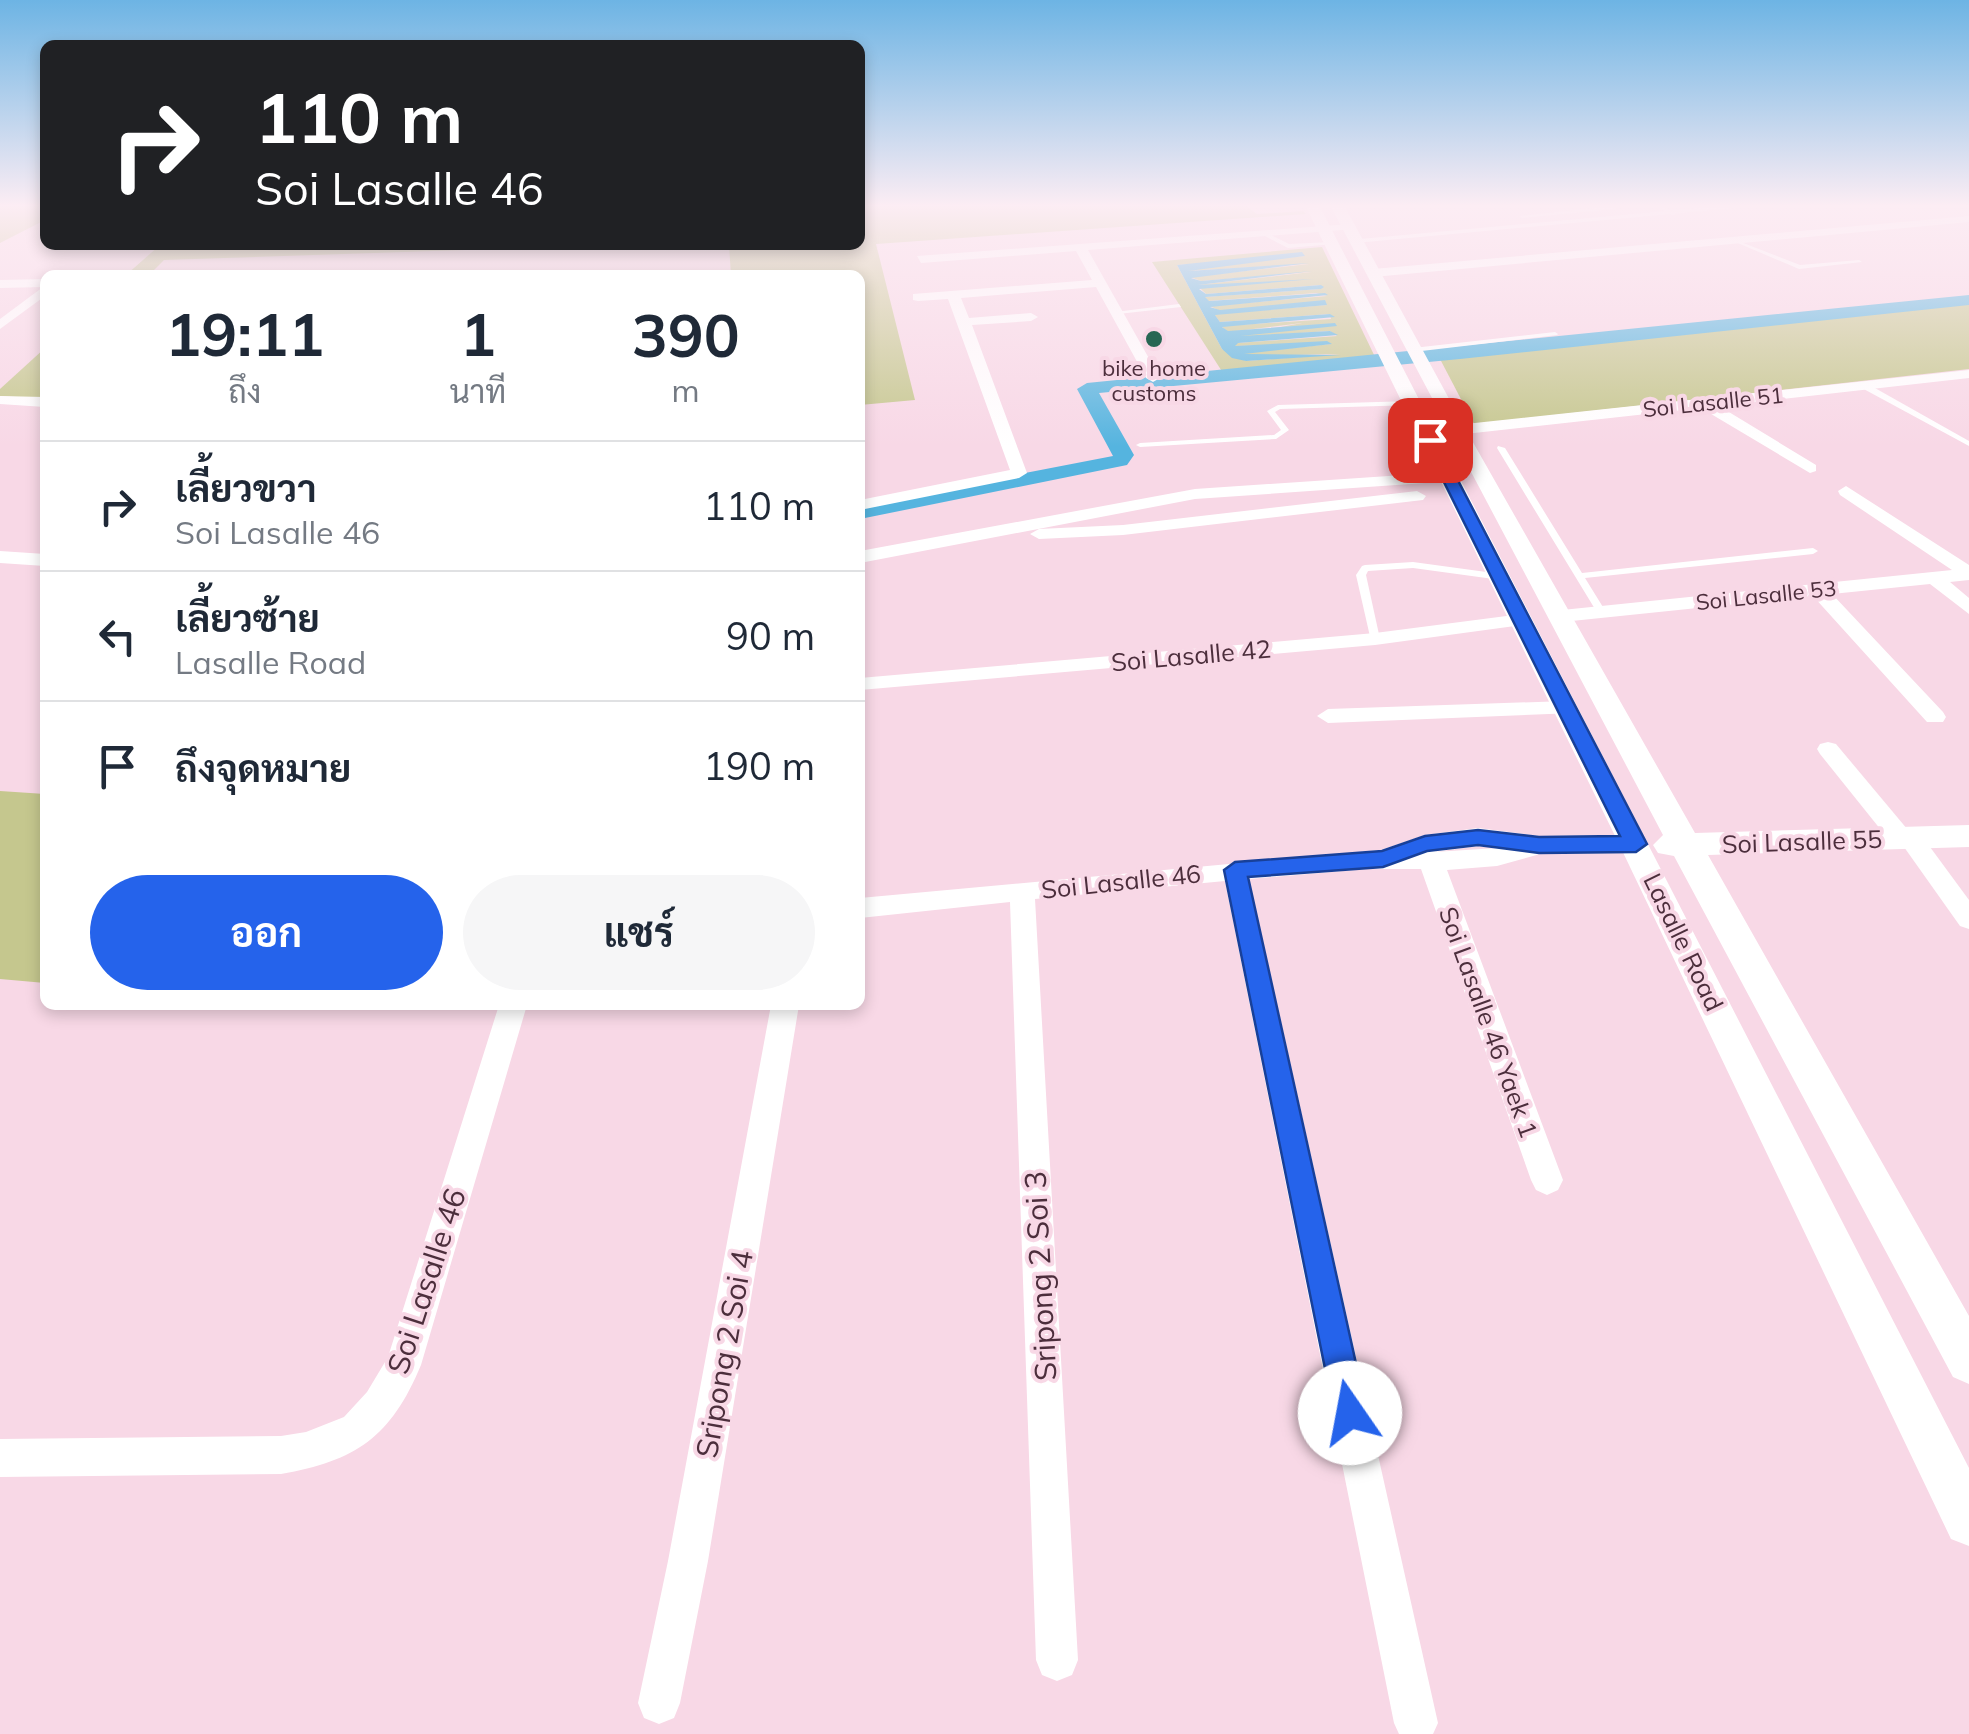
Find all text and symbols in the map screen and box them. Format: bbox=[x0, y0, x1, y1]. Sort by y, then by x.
text: 110 m bbox=[255, 73, 463, 161]
icon: right bbox=[90, 80, 220, 210]
text: Soi Lasalle 46 bbox=[255, 160, 544, 216]
text: 19:11 bbox=[165, 296, 324, 371]
text: 1 bbox=[460, 296, 496, 371]
text: 390 bbox=[632, 297, 740, 372]
marker: bike home customs bbox=[1143, 328, 1165, 350]
place label: bike home customs bbox=[1102, 354, 1206, 407]
text: m bbox=[672, 370, 700, 410]
text: ถึง bbox=[228, 371, 261, 411]
text: นาที bbox=[449, 371, 506, 411]
street label: Soi Lasalle 51 bbox=[1641, 381, 1785, 423]
pin bbox=[1388, 398, 1473, 483]
icon: arrive bbox=[1403, 413, 1458, 468]
text: เลี้ยวขวา bbox=[175, 464, 317, 512]
icon: right bbox=[90, 479, 145, 534]
text: 110 m bbox=[703, 482, 815, 530]
text: Soi Lasalle 46 bbox=[175, 512, 380, 552]
street label: Soi Lasalle 53 bbox=[1694, 574, 1838, 616]
text: เลี้ยวซ้าย bbox=[175, 594, 320, 642]
icon: left bbox=[90, 609, 145, 664]
text: 90 m bbox=[726, 612, 815, 660]
street label: Soi Lasalle 42 bbox=[1110, 633, 1272, 677]
text: Lasalle Road bbox=[175, 642, 366, 682]
icon: arrive bbox=[90, 739, 145, 794]
text: 190 m bbox=[703, 742, 815, 790]
text: ถึงจุดหมาย bbox=[175, 744, 351, 792]
street label: Soi Lasalle 55 bbox=[1721, 823, 1883, 859]
street label: Soi Lasalle 46 bbox=[1040, 857, 1202, 905]
street label: Lasalle Road bbox=[1637, 868, 1731, 1016]
button: ออก bbox=[90, 875, 443, 990]
button: แชร์ bbox=[463, 875, 815, 990]
street label: Soi Lasalle 46 Yaek 1 bbox=[1433, 902, 1545, 1142]
street label: Sripong 2 Soi 3 bbox=[1016, 1170, 1064, 1382]
street label: Soi Lasalle 46 bbox=[378, 1184, 474, 1378]
street label: Sripong 2 Soi 4 bbox=[687, 1247, 761, 1461]
position arrow bbox=[1298, 1361, 1402, 1465]

